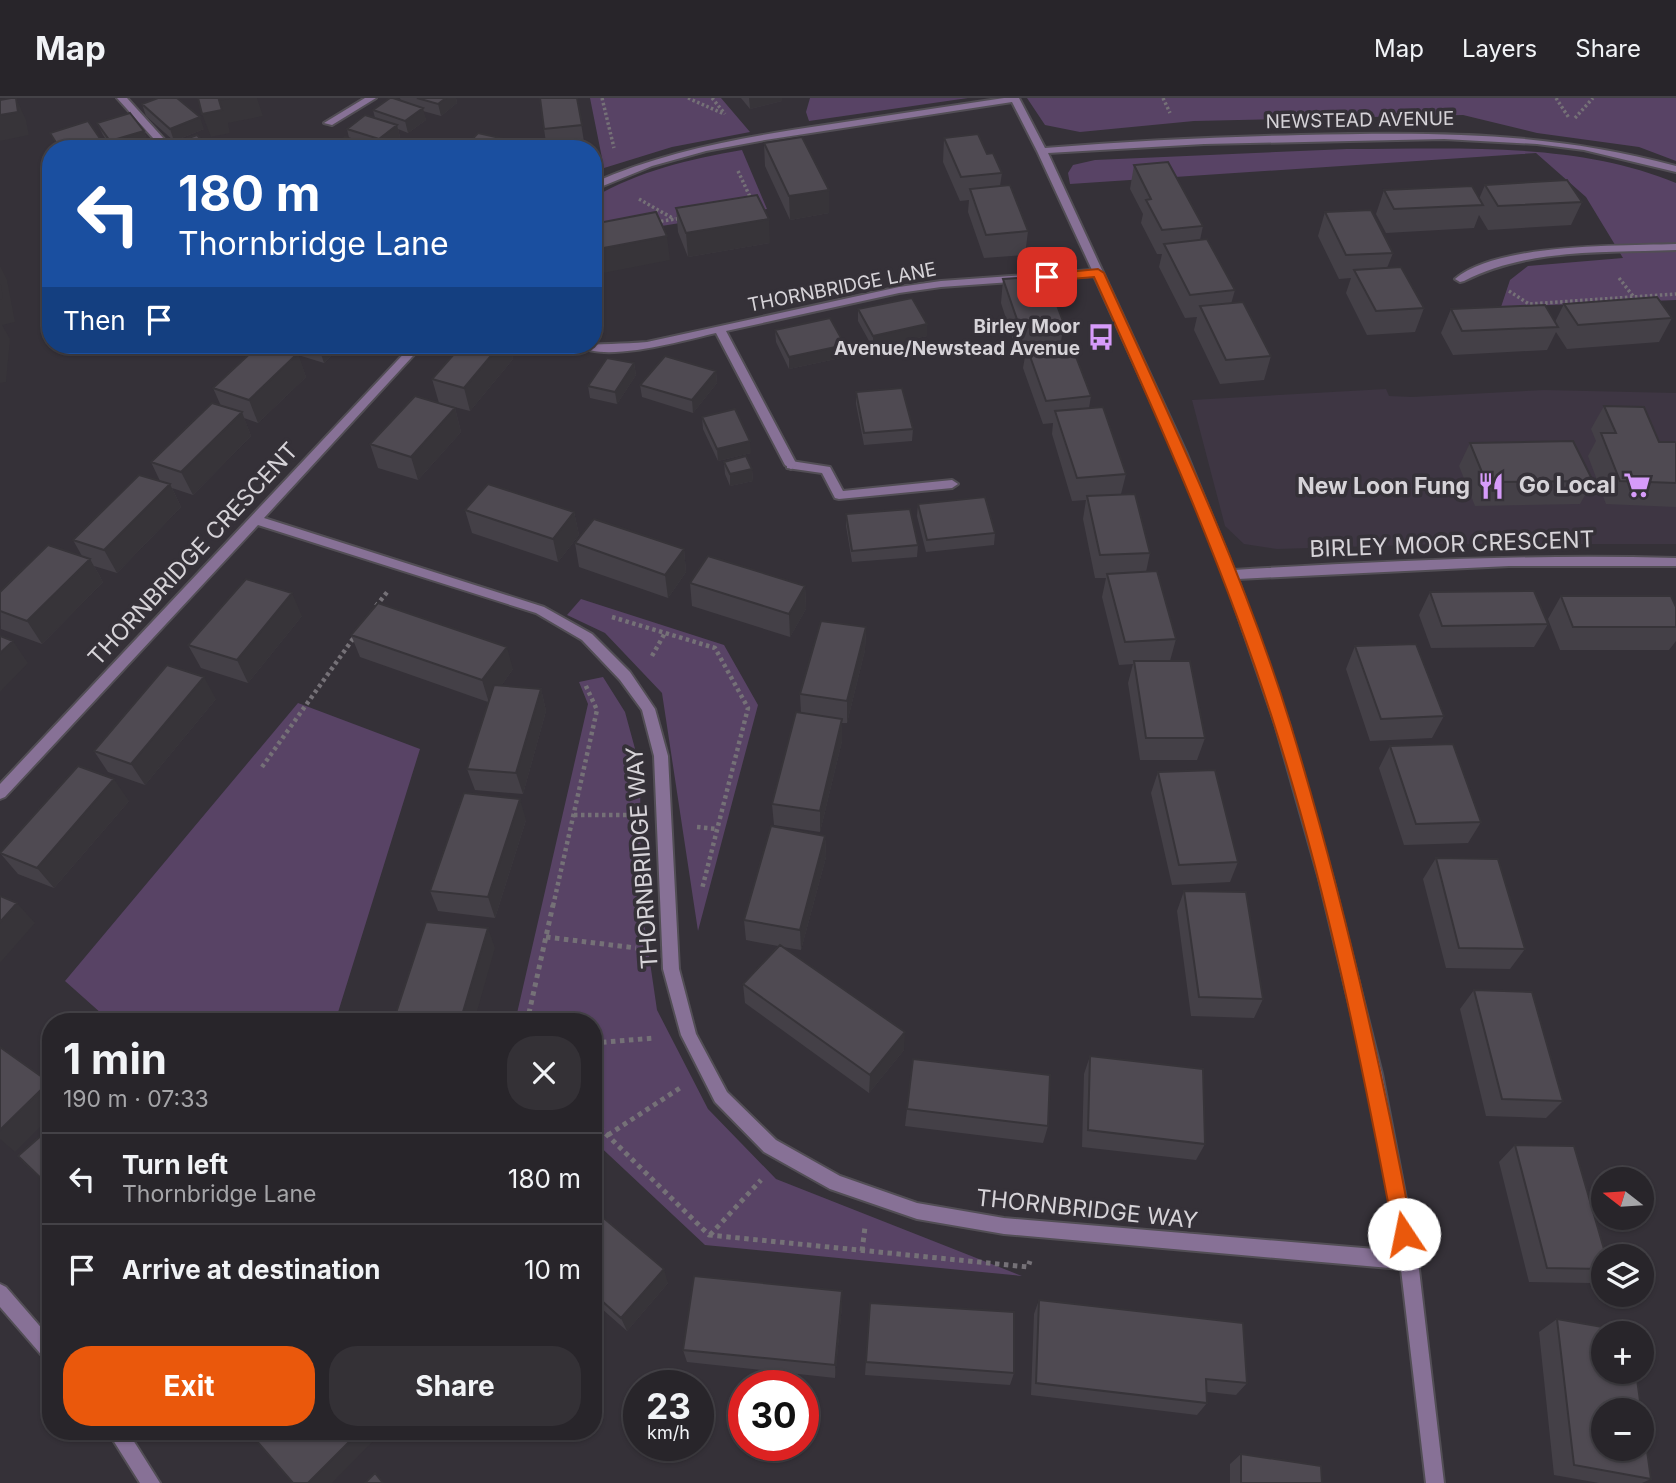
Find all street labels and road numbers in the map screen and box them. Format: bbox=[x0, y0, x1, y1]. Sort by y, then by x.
street label: NEWSTEAD AVENUE bbox=[1265, 107, 1455, 133]
street label: THORNBRIDGE LANE bbox=[746, 257, 938, 317]
street label: THORNBRIDGE CRESCENT bbox=[82, 437, 304, 671]
street label: BIRLEY MOOR CRESCENT bbox=[1309, 525, 1595, 563]
street label: THORNBRIDGE WAY bbox=[620, 745, 664, 970]
street label: THORNBRIDGE WAY bbox=[975, 1183, 1200, 1235]

